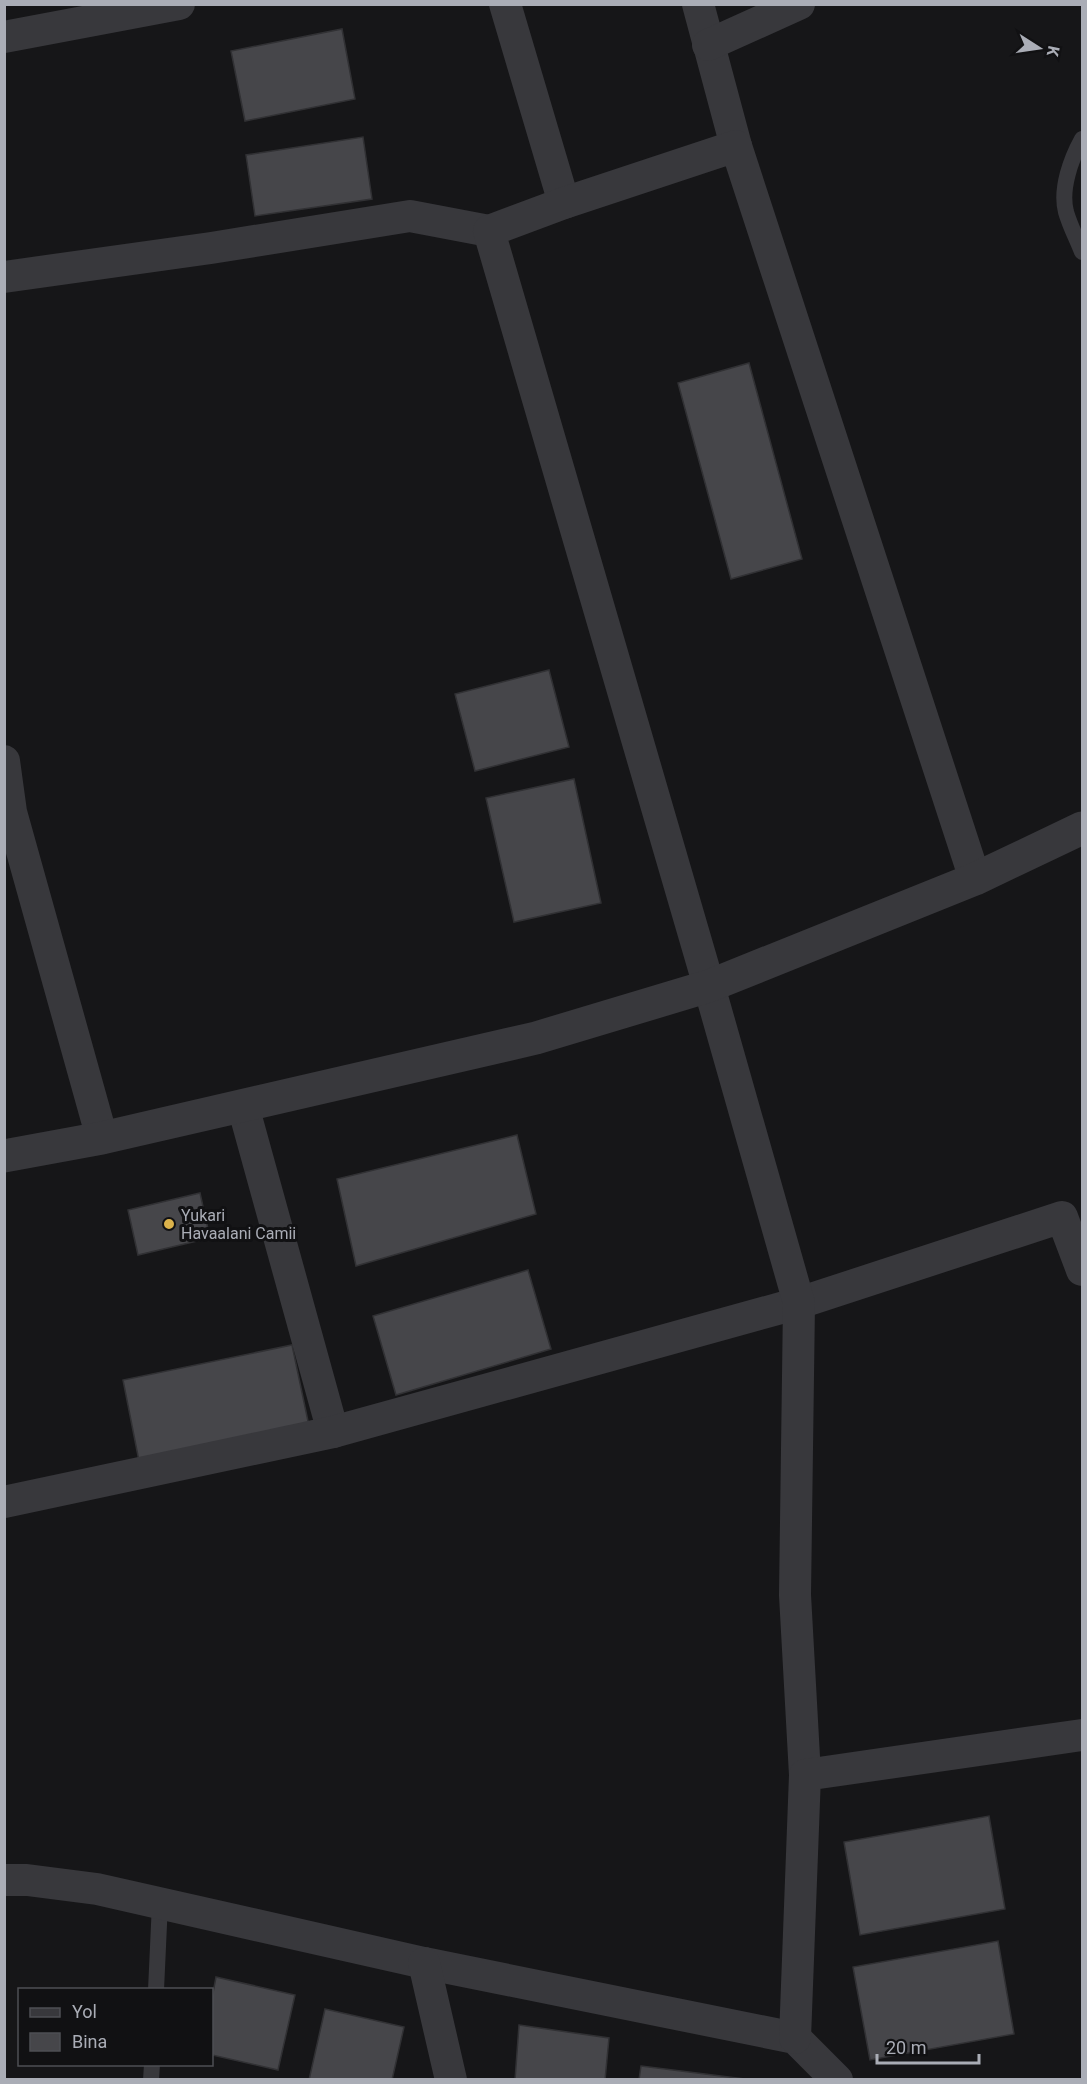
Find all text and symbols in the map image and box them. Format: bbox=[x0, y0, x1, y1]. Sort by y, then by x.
north arrow bbox=[1009, 18, 1069, 78]
text: K bbox=[1043, 44, 1064, 59]
place label: Yukari Havaalani Camii bbox=[181, 1206, 296, 1243]
marker: Yukari Havaalani Camii bbox=[162, 1217, 176, 1231]
legend bbox=[18, 1988, 213, 2066]
text: Yol bbox=[72, 2001, 97, 2022]
scale bar bbox=[877, 2027, 979, 2065]
text: Bina bbox=[72, 2031, 107, 2052]
text: 20 m bbox=[886, 2037, 926, 2058]

